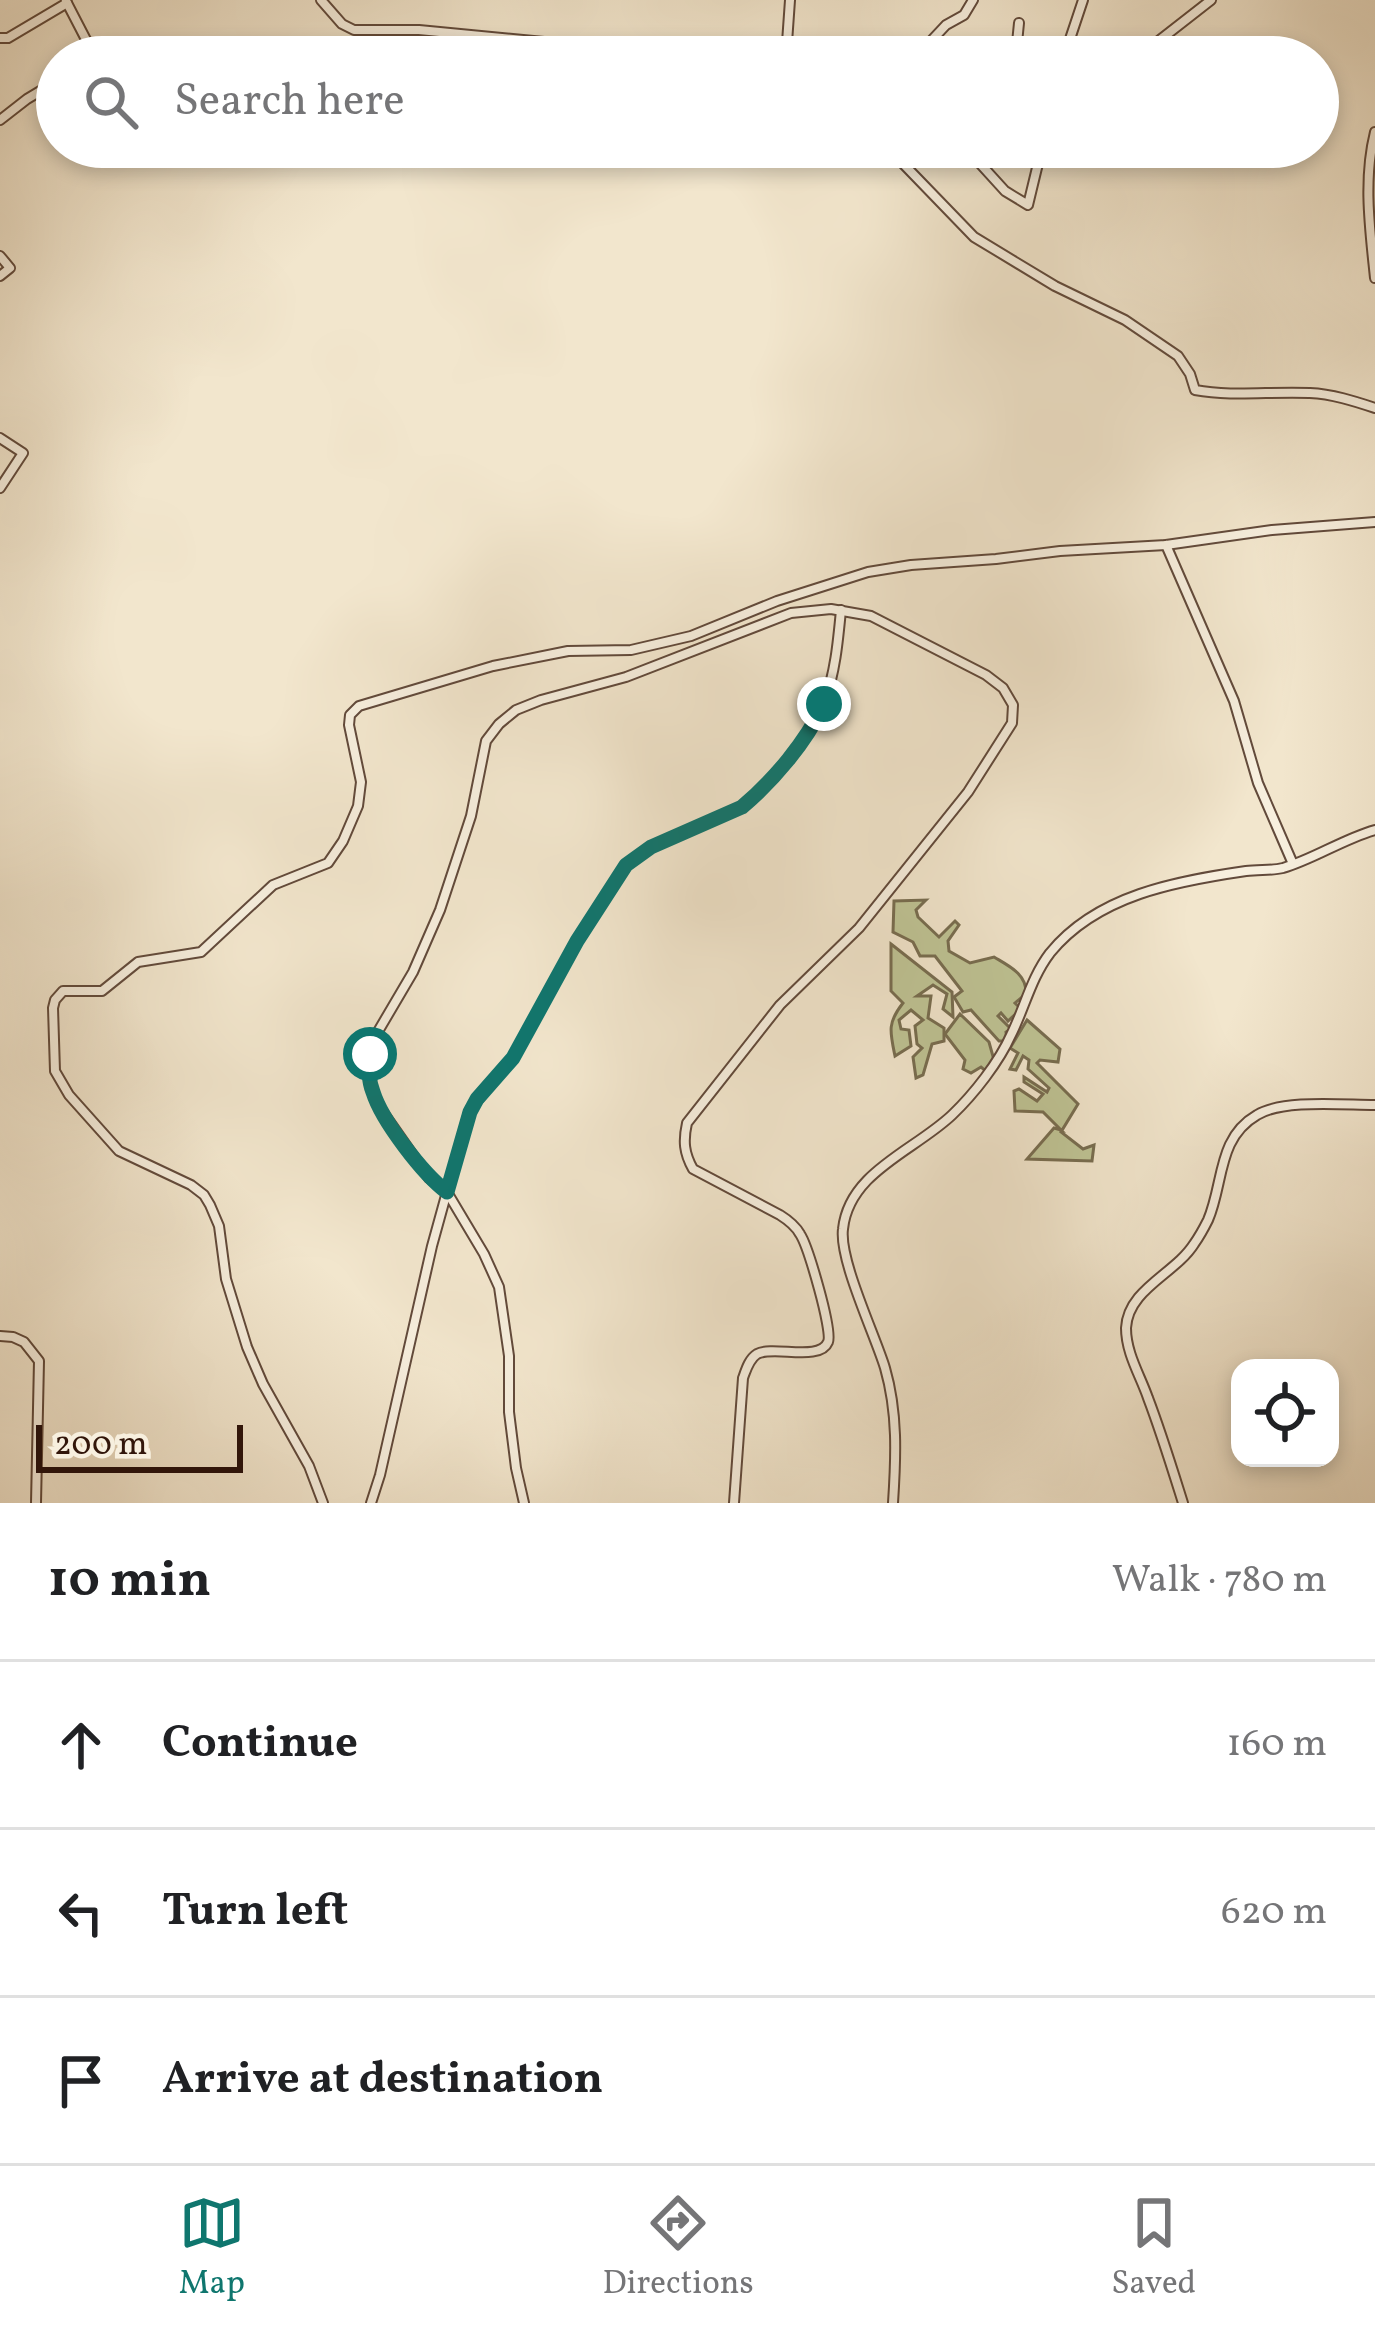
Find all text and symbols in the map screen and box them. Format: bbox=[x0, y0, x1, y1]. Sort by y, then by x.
search box bbox=[36, 36, 1339, 168]
icon: search bbox=[78, 69, 144, 135]
text: Search here bbox=[174, 71, 405, 134]
route end bbox=[797, 677, 851, 731]
route start bbox=[343, 1027, 397, 1081]
map controls bbox=[1231, 1359, 1339, 1467]
button: locate bbox=[1231, 1359, 1339, 1467]
scale bar bbox=[36, 1419, 243, 1472]
text: 200 m bbox=[54, 1423, 148, 1469]
text: 10 min bbox=[48, 1546, 211, 1617]
text: Walk · 780 m bbox=[1112, 1554, 1327, 1608]
icon: ahead bbox=[48, 1712, 114, 1778]
text: Continue bbox=[162, 1713, 358, 1776]
text: 160 m bbox=[1226, 1718, 1327, 1772]
icon: left bbox=[48, 1880, 114, 1946]
text: Turn left bbox=[162, 1881, 348, 1944]
text: 620 m bbox=[1221, 1886, 1327, 1940]
icon: arrive bbox=[48, 2048, 114, 2114]
text: Arrive at destination bbox=[162, 2049, 603, 2112]
tab: Map bbox=[179, 2190, 245, 2308]
tab: Directions bbox=[602, 2190, 754, 2308]
tab: Saved bbox=[1111, 2190, 1196, 2308]

